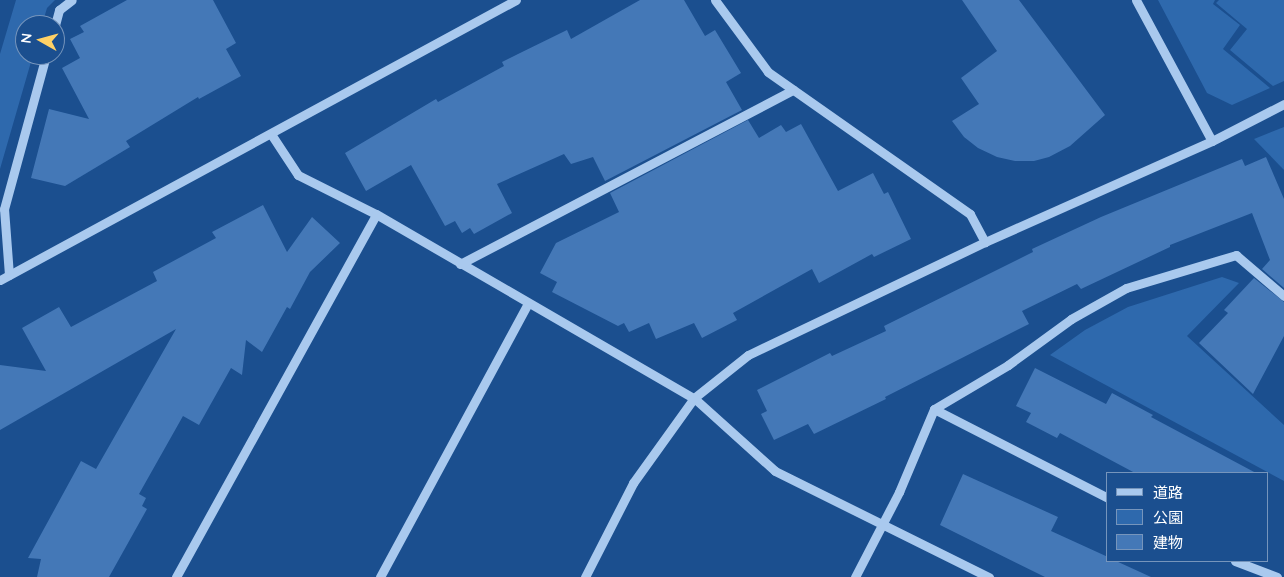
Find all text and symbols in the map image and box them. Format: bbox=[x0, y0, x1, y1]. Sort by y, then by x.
north arrow bbox=[15, 15, 65, 65]
text: N bbox=[17, 32, 36, 45]
legend bbox=[1106, 472, 1269, 562]
text: 道路 bbox=[1153, 483, 1183, 502]
text: 公園 bbox=[1153, 508, 1183, 527]
text: 建物 bbox=[1153, 533, 1183, 552]

